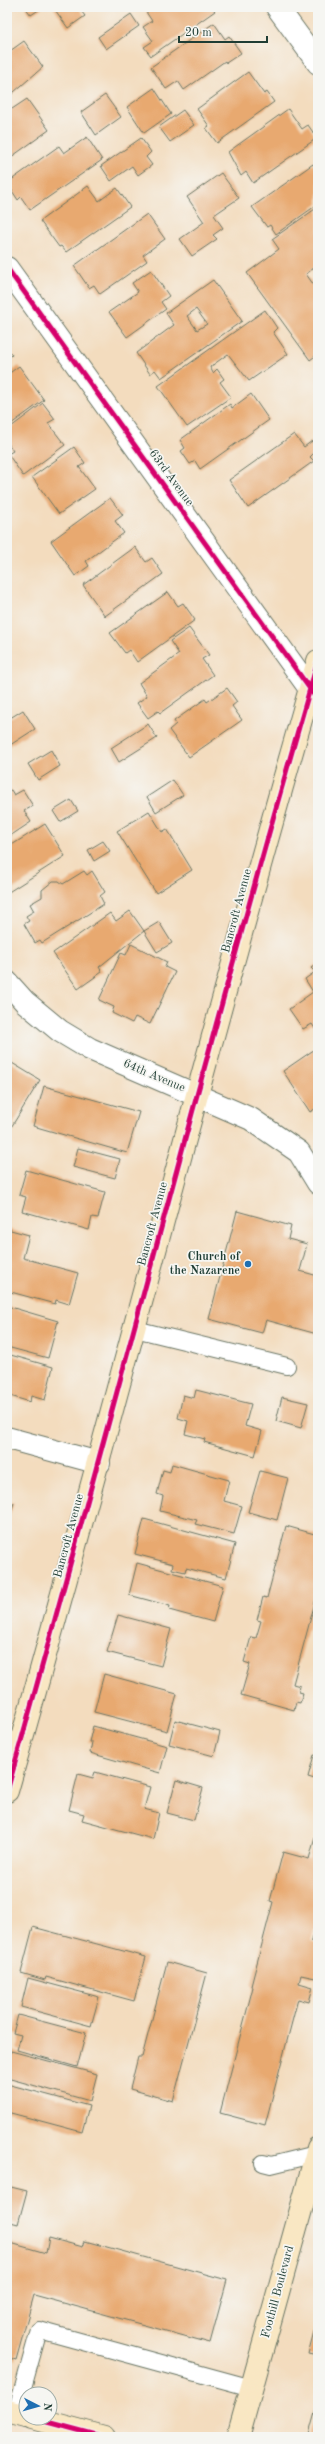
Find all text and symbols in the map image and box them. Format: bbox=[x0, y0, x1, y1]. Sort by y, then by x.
scale bar bbox=[179, 18, 267, 44]
text: 20 m bbox=[185, 27, 212, 39]
street label: 63rd Avenue bbox=[147, 448, 196, 509]
street label: Bancroft Avenue bbox=[220, 867, 254, 954]
street label: 64th Avenue bbox=[121, 1058, 187, 1095]
street label: Bancroft Avenue bbox=[136, 1180, 170, 1267]
place label: Church of the Nazarene bbox=[170, 1251, 241, 1277]
marker: Church of the Nazarene bbox=[243, 1259, 253, 1269]
street label: Bancroft Avenue bbox=[52, 1492, 86, 1579]
street label: Foothill Boulevard bbox=[260, 2244, 296, 2340]
north arrow bbox=[18, 2386, 58, 2426]
text: N bbox=[40, 2402, 52, 2412]

